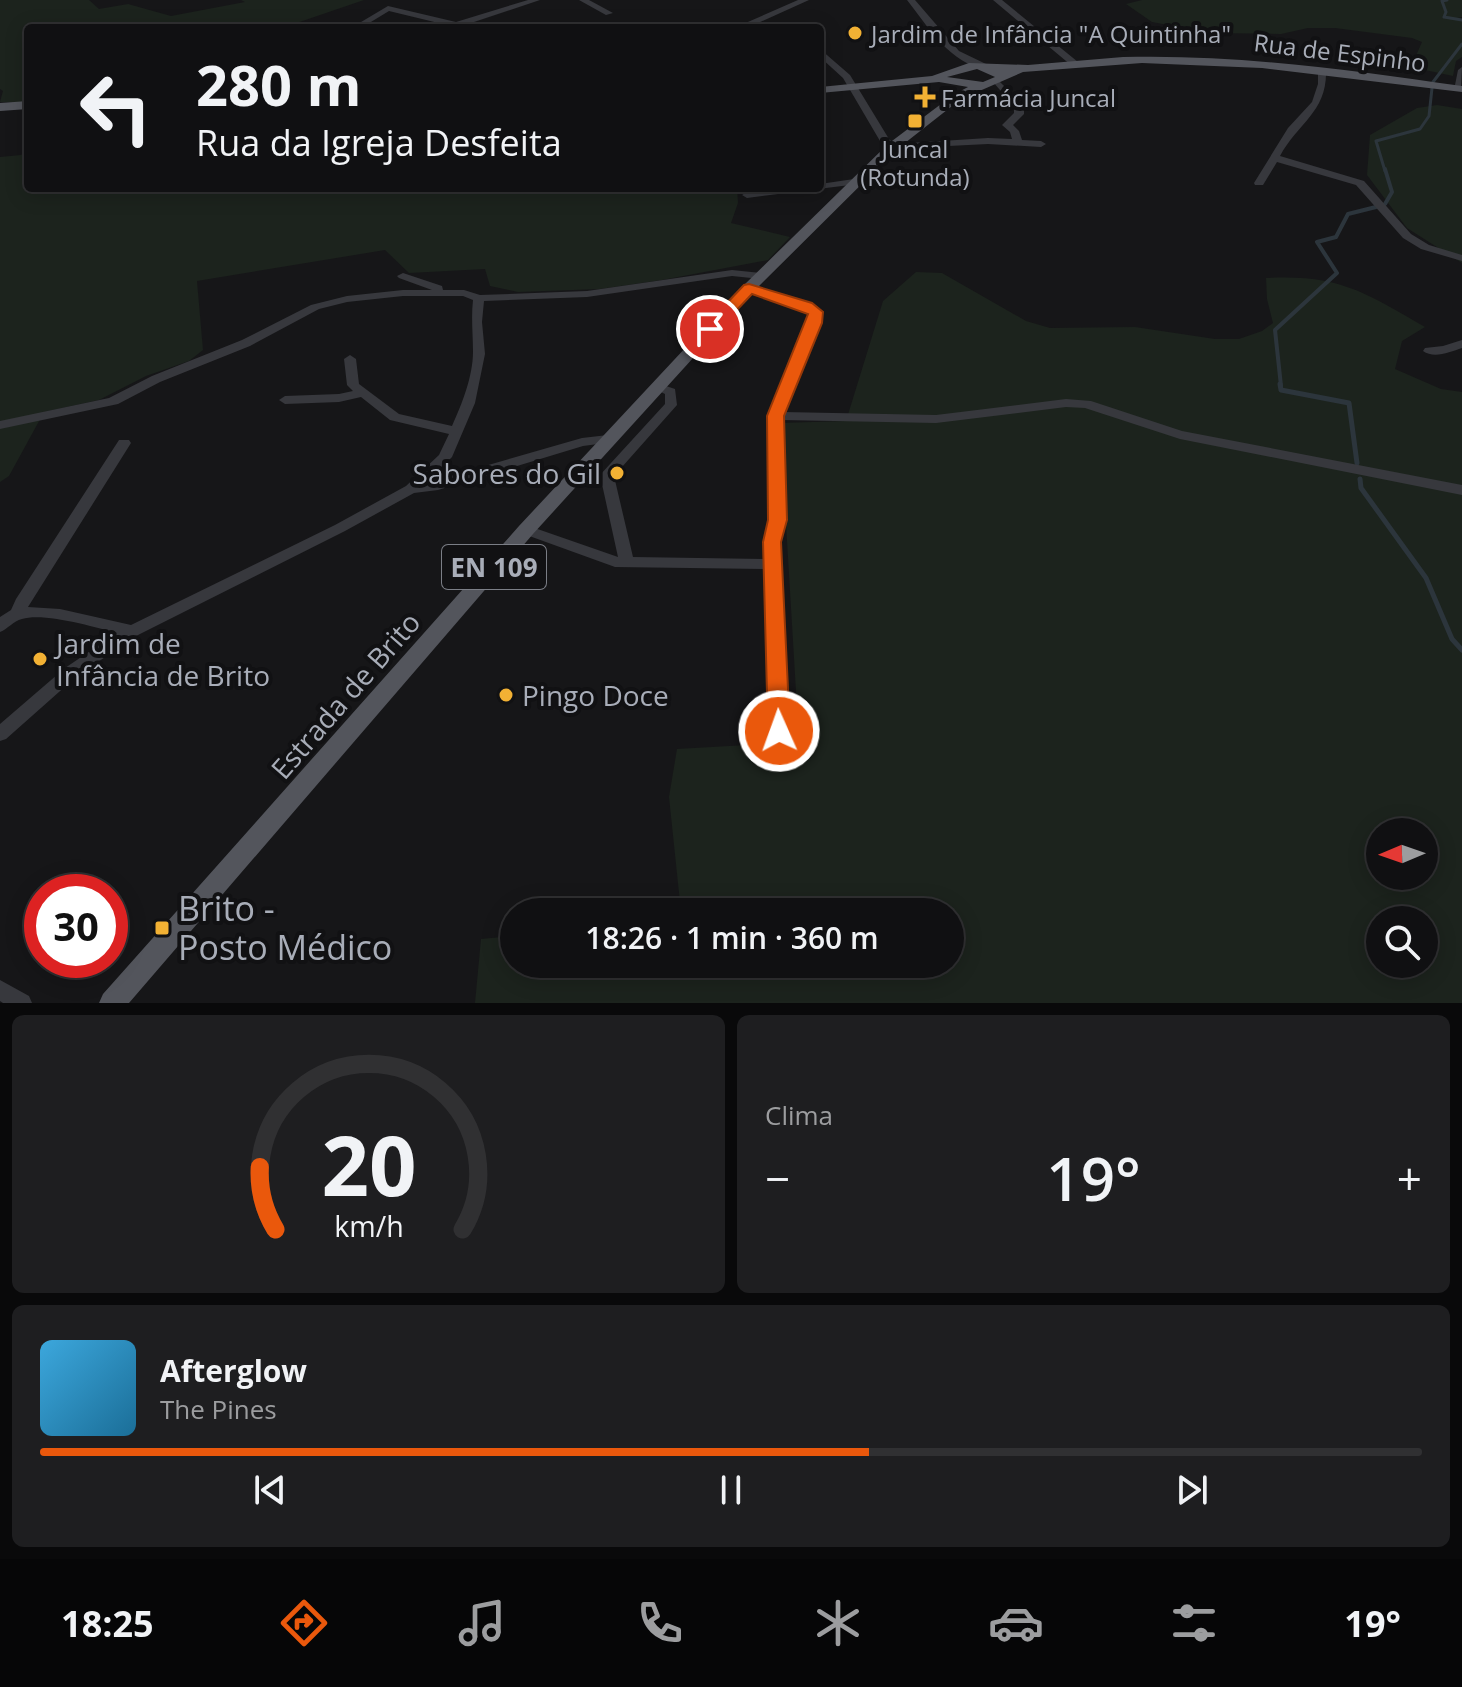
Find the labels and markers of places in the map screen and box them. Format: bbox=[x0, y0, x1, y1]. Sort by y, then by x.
place label: Jardim de Infância "A Quintinha" bbox=[869, 17, 1231, 50]
marker: Jardim de Infância "A Quintinha" bbox=[846, 24, 864, 42]
place label: Farmácia Juncal bbox=[941, 81, 1116, 114]
marker: Farmácia Juncal bbox=[916, 88, 934, 106]
marker: Juncal (Rotunda) bbox=[906, 112, 924, 130]
place label: Juncal (Rotunda) bbox=[860, 132, 970, 193]
pin bbox=[676, 295, 744, 363]
place label: Sabores do Gil bbox=[413, 454, 601, 492]
marker: Sabores do Gil bbox=[608, 464, 626, 482]
place label: Jardim de Infância de Brito bbox=[53, 624, 270, 694]
marker: Jardim de Infância de Brito bbox=[31, 650, 49, 668]
place label: Pingo Doce bbox=[522, 676, 669, 714]
marker: Pingo Doce bbox=[497, 686, 515, 704]
place label: Brito - Posto Médico bbox=[178, 885, 392, 970]
marker: Brito - Posto Médico bbox=[153, 919, 171, 937]

